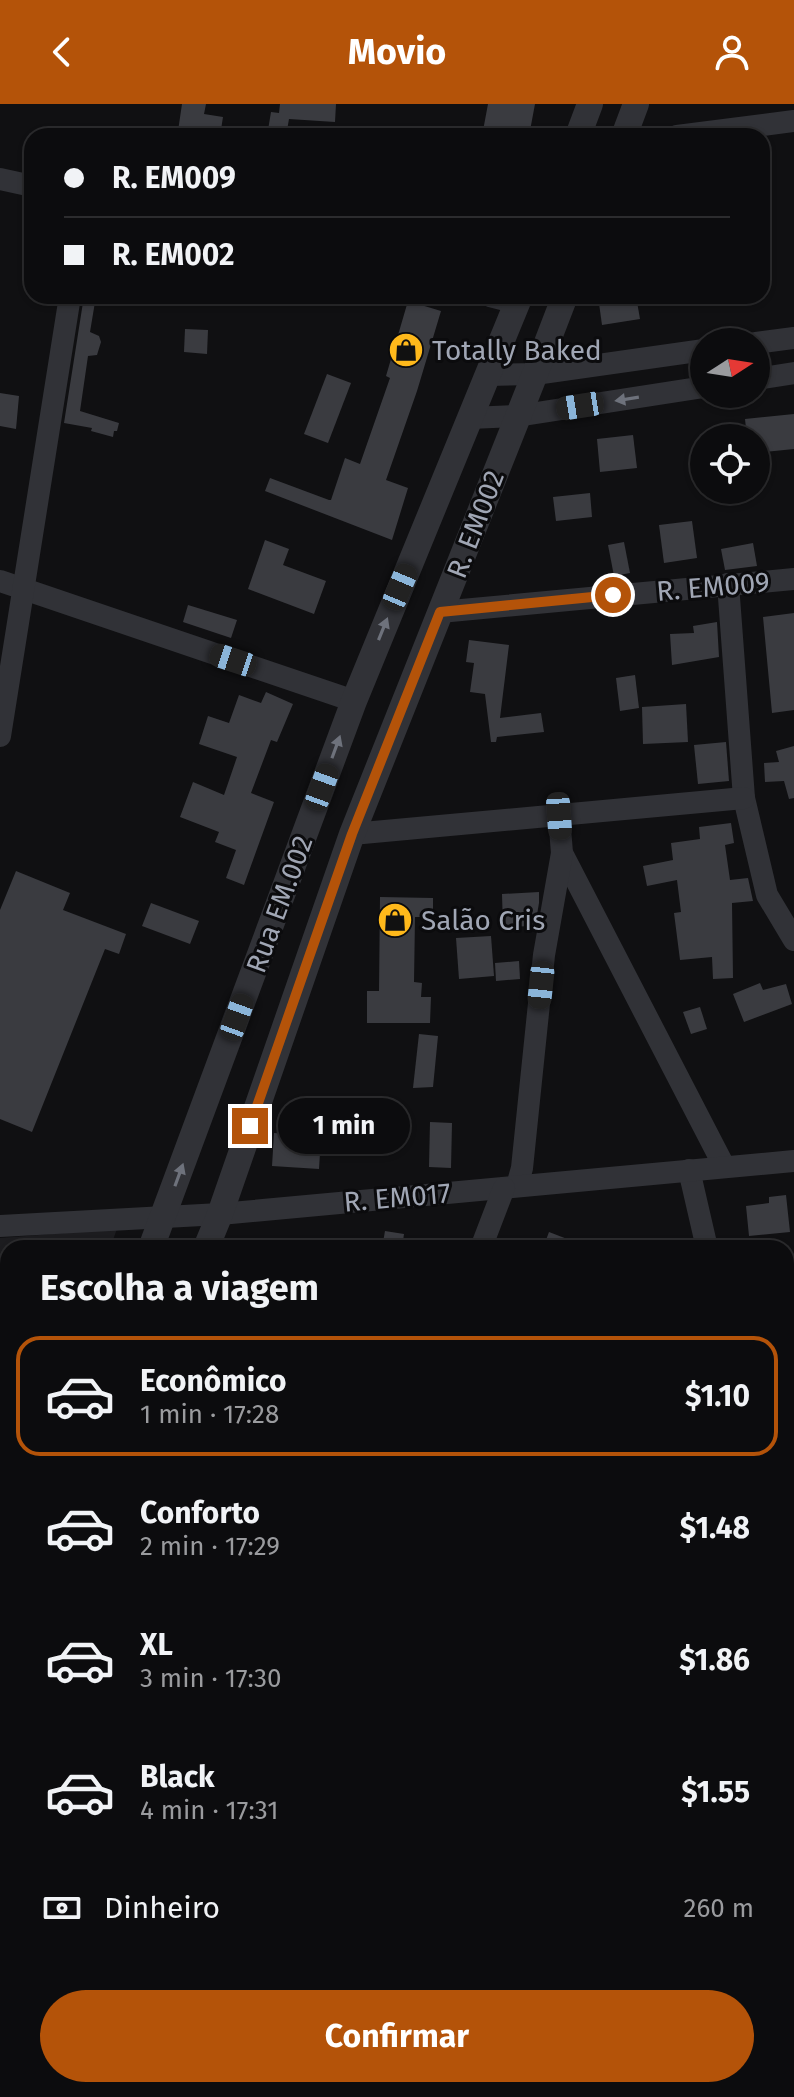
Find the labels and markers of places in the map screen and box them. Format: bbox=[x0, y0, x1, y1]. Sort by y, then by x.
shop icon: Totally Baked bbox=[387, 331, 425, 369]
place label: Totally Baked bbox=[432, 334, 602, 367]
shop icon: Salão Cris bbox=[376, 901, 414, 939]
place label: Salão Cris bbox=[421, 904, 545, 937]

